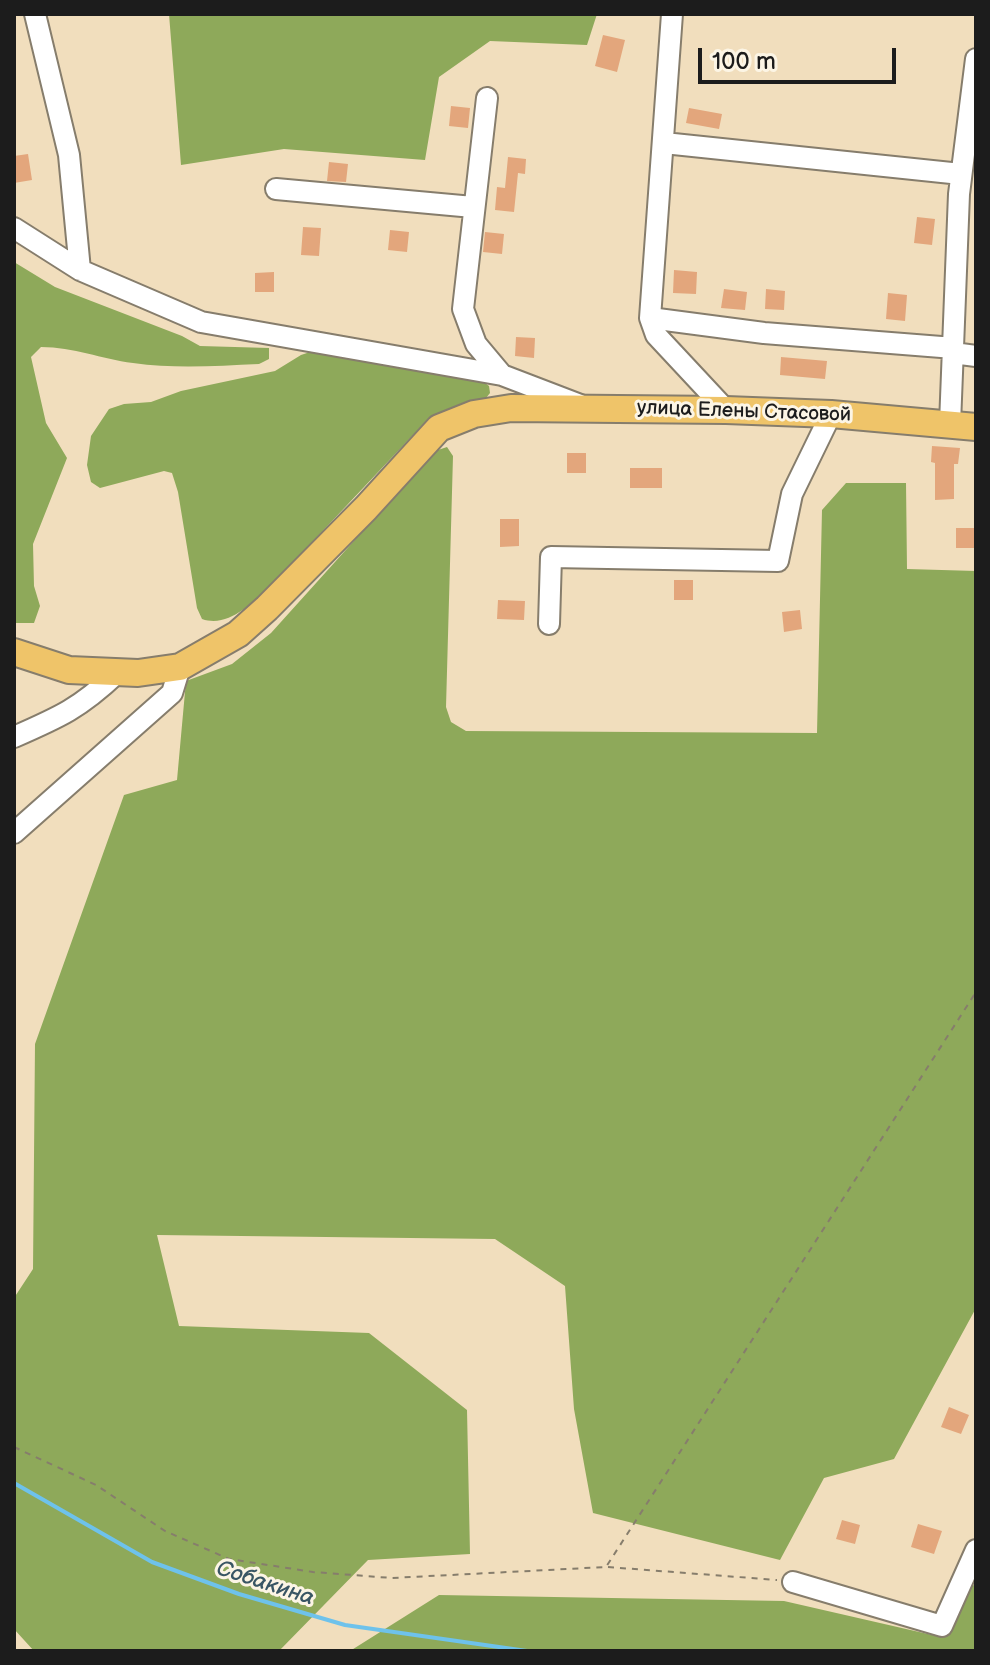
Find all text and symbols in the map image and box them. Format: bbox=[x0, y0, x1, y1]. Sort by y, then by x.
scale bar bbox=[702, 32, 900, 82]
text: 100 m bbox=[712, 47, 776, 76]
street label: улица Елены Стасовой bbox=[637, 396, 851, 428]
water label: Собакина bbox=[213, 1556, 317, 1612]

